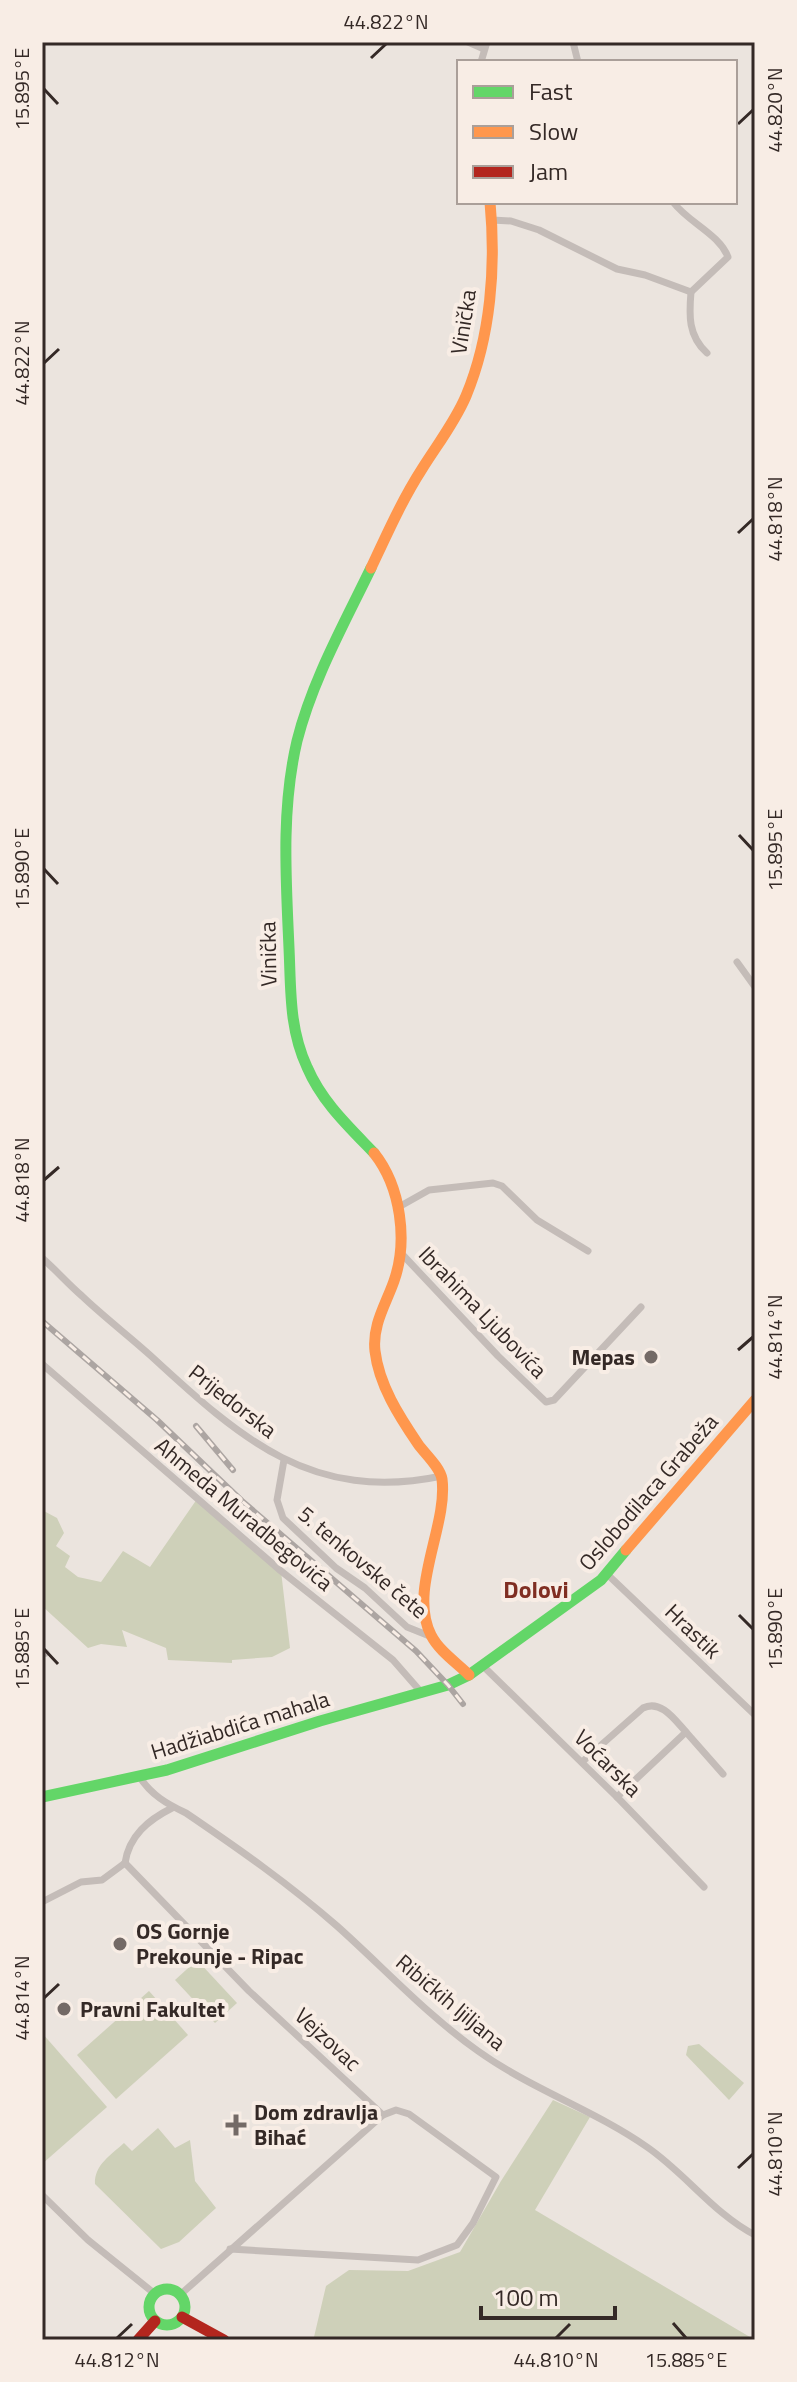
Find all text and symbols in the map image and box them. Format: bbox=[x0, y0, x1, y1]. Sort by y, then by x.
text: 44.822°N bbox=[343, 6, 429, 37]
text: 15.895°E bbox=[6, 48, 37, 130]
legend bbox=[457, 60, 737, 204]
text: 44.820°N bbox=[759, 67, 790, 153]
text: Fast bbox=[529, 73, 573, 109]
text: Slow bbox=[529, 113, 578, 149]
text: Jam bbox=[529, 153, 568, 189]
street label: Vinička bbox=[441, 287, 485, 357]
text: 44.822°N bbox=[6, 320, 37, 406]
text: 44.818°N bbox=[759, 476, 790, 562]
text: 15.895°E bbox=[759, 809, 790, 891]
text: 15.890°E bbox=[6, 828, 37, 910]
street label: Vinička bbox=[250, 921, 286, 987]
text: 44.818°N bbox=[6, 1137, 37, 1223]
street label: Ibrahima Ljubovića bbox=[411, 1238, 555, 1386]
text: 44.814°N bbox=[759, 1294, 790, 1380]
place label: Mepas bbox=[571, 1340, 635, 1374]
marker: Mepas bbox=[642, 1348, 660, 1366]
street label: Prijedorska bbox=[182, 1356, 284, 1446]
street label: Oslobodilaca Grabeža bbox=[570, 1406, 726, 1578]
street label: Ahmeda Muradbegovića bbox=[147, 1429, 341, 1599]
street label: 5. tenkovske čete bbox=[291, 1497, 435, 1627]
district label: Dolovi bbox=[503, 1571, 569, 1607]
text: 15.890°E bbox=[759, 1588, 790, 1670]
street label: Hrastik bbox=[657, 1596, 729, 1667]
text: 15.885°E bbox=[6, 1608, 37, 1690]
street label: Hadžiabdića mahala bbox=[146, 1682, 334, 1768]
street label: Voćarska bbox=[566, 1721, 650, 1805]
place label: OS Gornje Prekounje - Ripac bbox=[136, 1914, 303, 1973]
marker: OS Gornje Prekounje - Ripac bbox=[111, 1935, 129, 1953]
street label: Ribićkih ljiljana bbox=[388, 1946, 514, 2058]
text: 44.814°N bbox=[6, 1955, 37, 2041]
place label: Pravni Fakultet bbox=[80, 1992, 225, 2026]
street label: Vejzovac bbox=[287, 1999, 369, 2079]
marker: Pravni Fakultet bbox=[55, 2000, 73, 2018]
place label: Dom zdravlja Bihać bbox=[254, 2095, 378, 2154]
text: 44.810°N bbox=[759, 2111, 790, 2197]
marker: Dom zdravlja Bihać bbox=[225, 2114, 247, 2136]
scale bar bbox=[481, 2270, 615, 2320]
text: 100 m bbox=[493, 2279, 559, 2315]
text: 44.812°N bbox=[74, 2344, 160, 2375]
text: 44.810°N bbox=[513, 2344, 599, 2375]
text: 15.885°E bbox=[645, 2344, 727, 2375]

